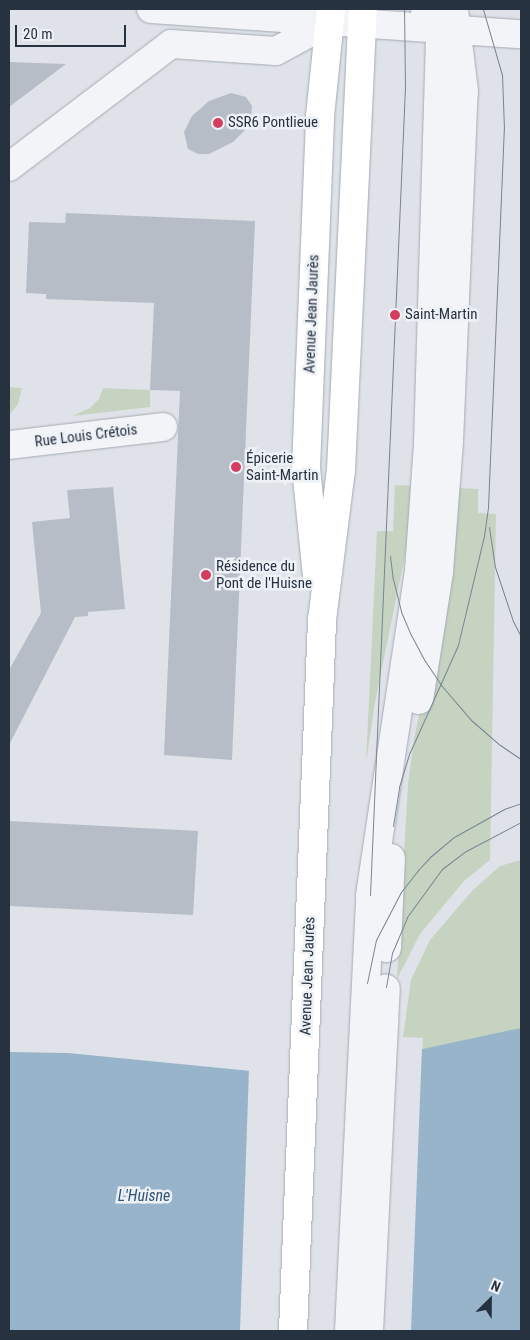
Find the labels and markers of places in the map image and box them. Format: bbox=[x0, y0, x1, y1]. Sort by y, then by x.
place label: SSR6 Pontlieue bbox=[228, 114, 318, 132]
marker: SSR6 Pontlieue bbox=[212, 117, 224, 129]
place label: Saint-Martin bbox=[405, 306, 477, 324]
marker: Saint-Martin bbox=[389, 309, 401, 321]
place label: Épicerie Saint-Martin bbox=[246, 449, 318, 484]
marker: Épicerie Saint-Martin bbox=[230, 461, 242, 473]
place label: Résidence du Pont de l'Huisne bbox=[216, 557, 312, 592]
marker: Résidence du Pont de l'Huisne bbox=[200, 569, 212, 581]

